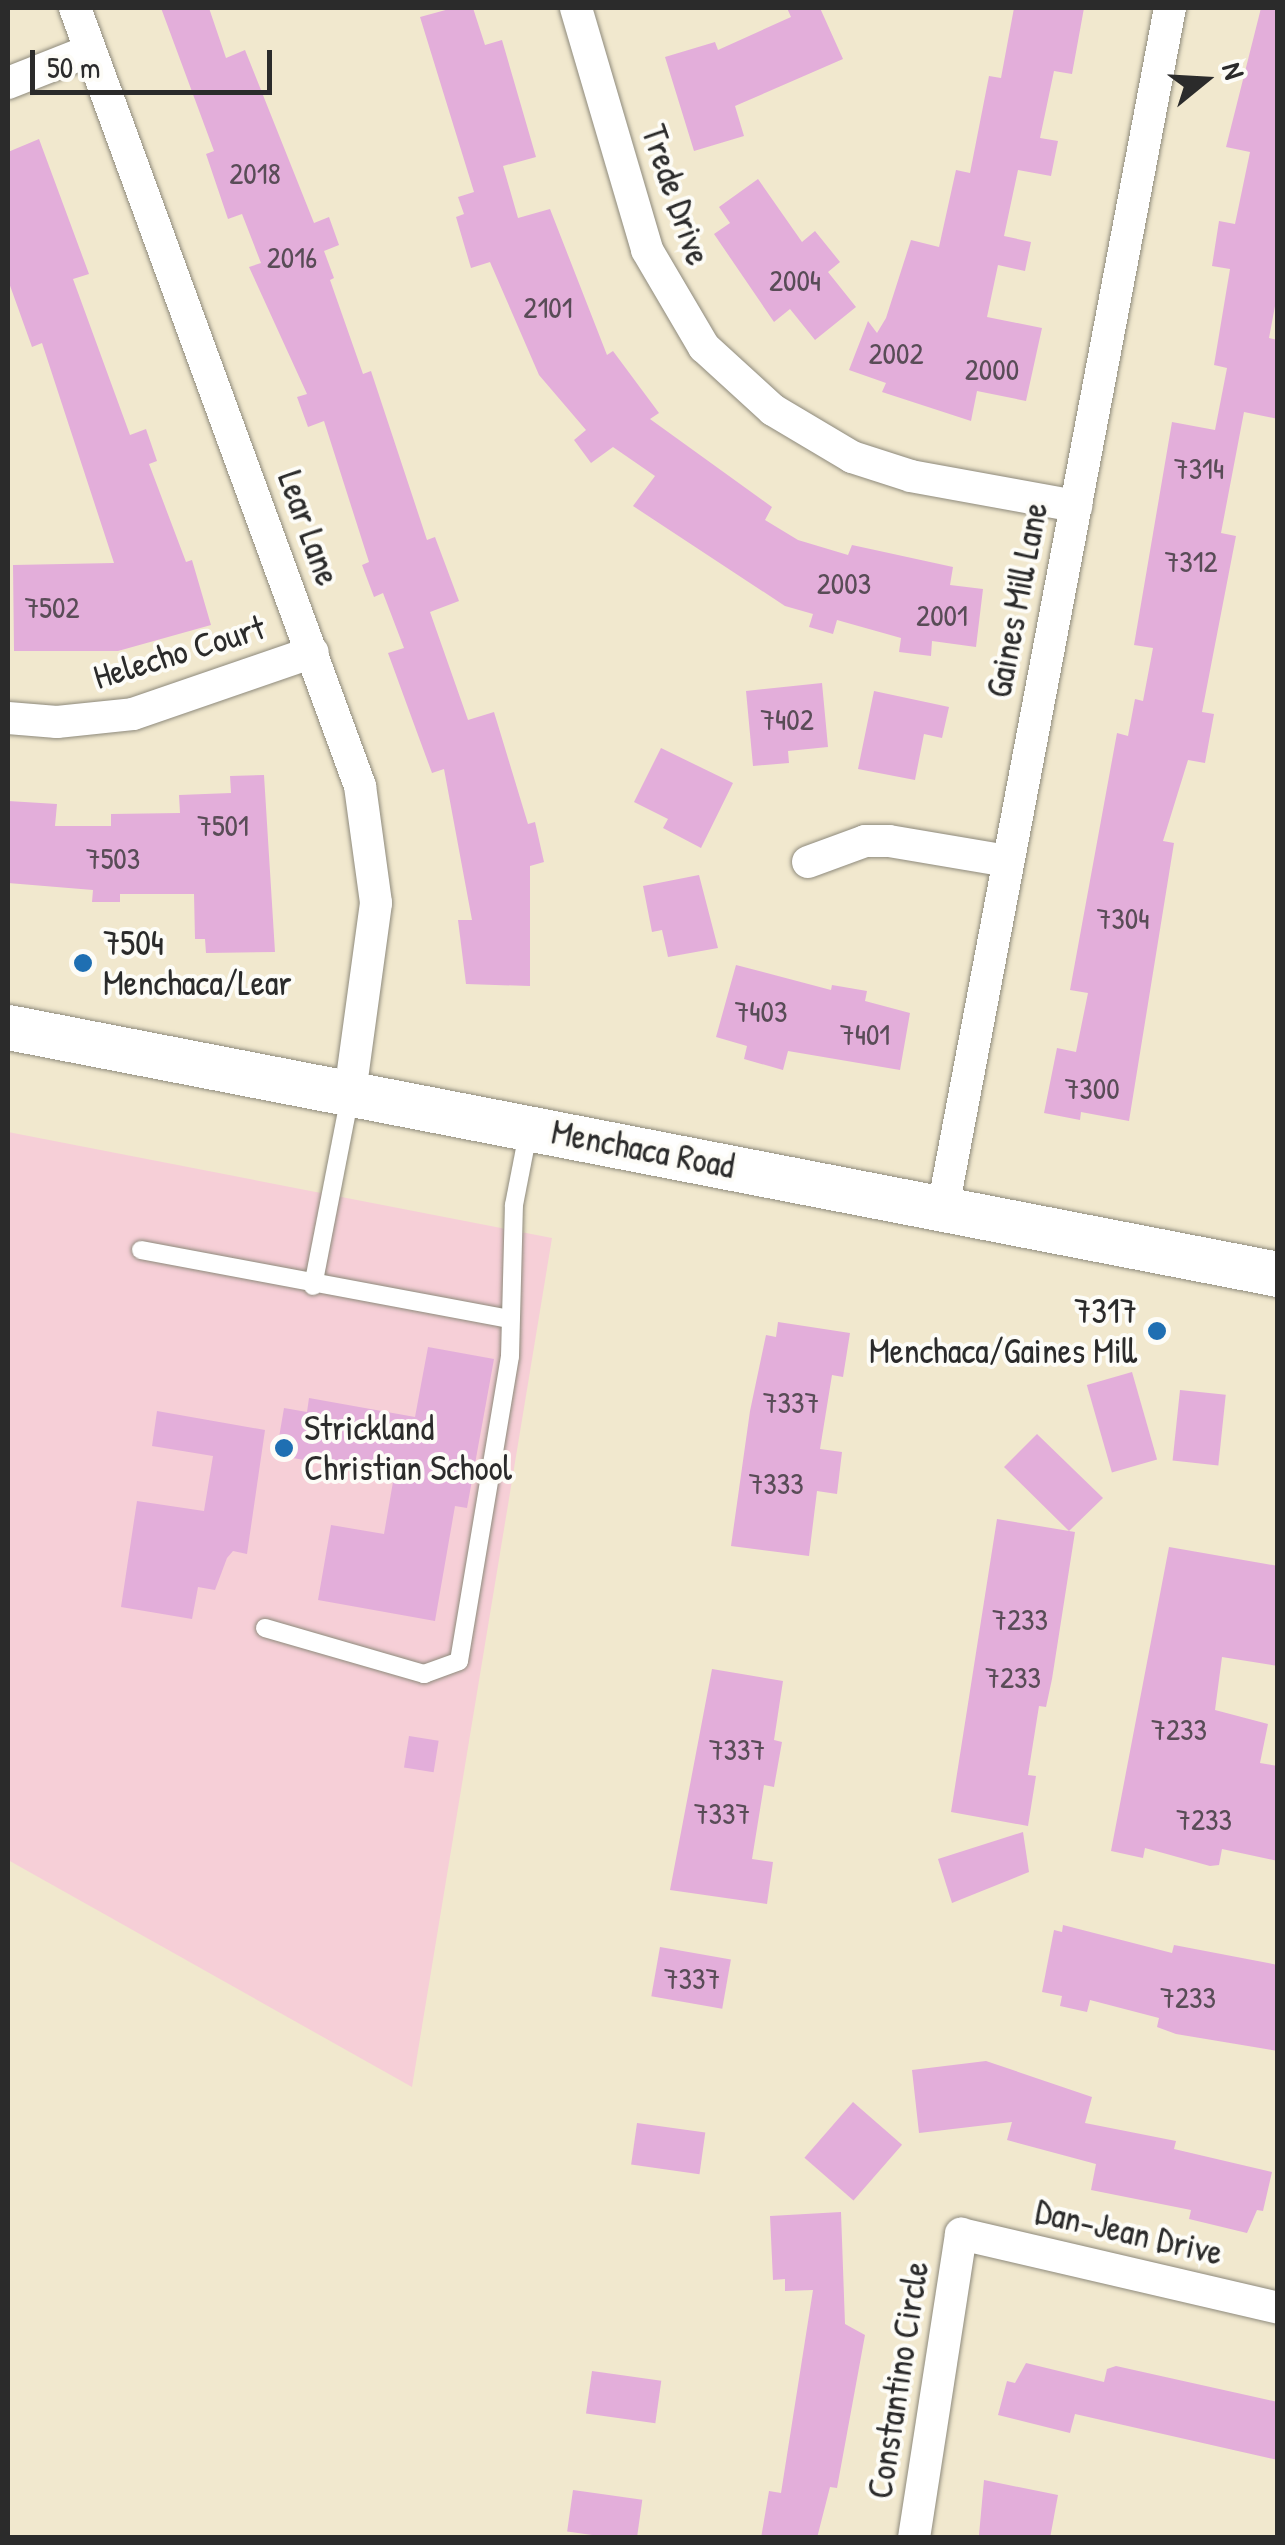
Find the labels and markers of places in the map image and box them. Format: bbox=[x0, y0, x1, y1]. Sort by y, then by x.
place label: 7504 Menchaca/Lear bbox=[103, 922, 292, 1004]
marker: 7504 Menchaca/Lear bbox=[72, 952, 94, 974]
place label: 7317 Menchaca/Gaines Mill bbox=[869, 1290, 1137, 1372]
marker: 7317 Menchaca/Gaines Mill bbox=[1146, 1320, 1168, 1342]
place label: Strickland Christian School bbox=[304, 1407, 512, 1489]
marker: Strickland Christian School bbox=[273, 1437, 295, 1459]

